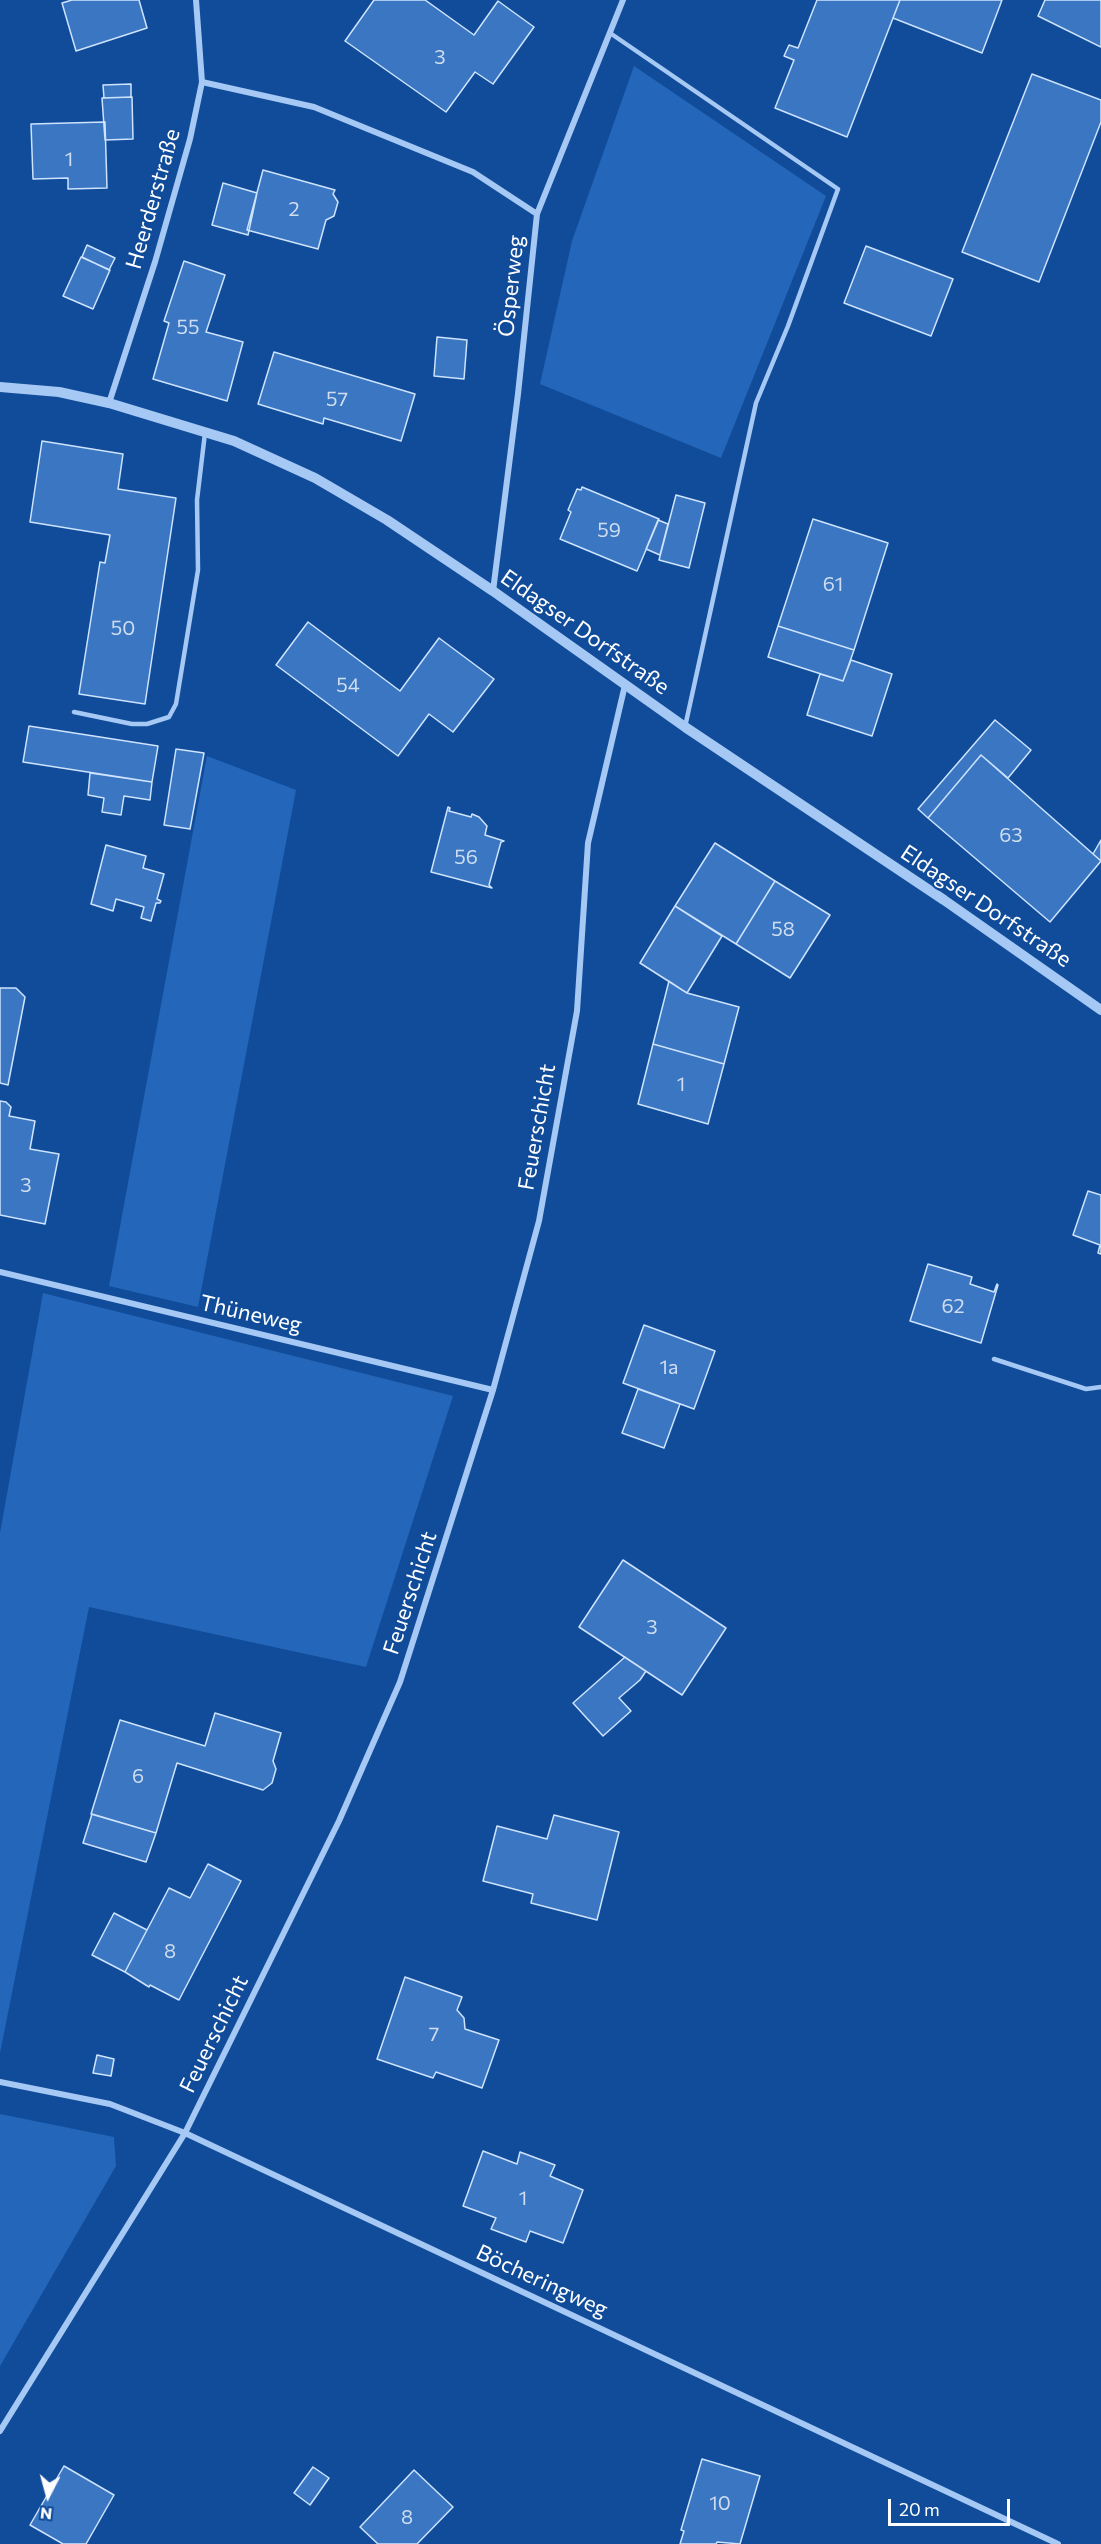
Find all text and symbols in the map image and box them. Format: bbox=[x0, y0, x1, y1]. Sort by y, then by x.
house number: 3 bbox=[434, 45, 446, 69]
street label: Heerderstraße bbox=[120, 126, 186, 272]
house number: 1 bbox=[65, 147, 73, 171]
house number: 2 bbox=[288, 197, 300, 221]
street label: Ösperweg bbox=[493, 234, 529, 338]
house number: 55 bbox=[177, 315, 199, 339]
house number: 57 bbox=[326, 387, 348, 411]
house number: 59 bbox=[597, 518, 621, 542]
street label: Eldagser Dorfstraße bbox=[496, 564, 674, 700]
house number: 61 bbox=[823, 572, 843, 596]
house number: 50 bbox=[111, 616, 135, 640]
house number: 54 bbox=[336, 673, 360, 697]
house number: 63 bbox=[999, 823, 1023, 847]
street label: Eldagser Dorfstraße bbox=[896, 839, 1076, 973]
house number: 56 bbox=[454, 845, 478, 869]
house number: 58 bbox=[771, 917, 795, 941]
street label: Feuerschicht bbox=[513, 1062, 561, 1192]
house number: 1 bbox=[677, 1072, 685, 1096]
house number: 3 bbox=[20, 1173, 32, 1197]
street label: Thüneweg bbox=[198, 1289, 304, 1339]
house number: 62 bbox=[941, 1294, 965, 1318]
house number: 1a bbox=[659, 1355, 679, 1379]
street label: Feuerschicht bbox=[378, 1528, 442, 1658]
house number: 3 bbox=[646, 1615, 658, 1639]
house number: 6 bbox=[132, 1764, 144, 1788]
house number: 8 bbox=[164, 1939, 176, 1963]
street label: Feuerschicht bbox=[174, 1971, 254, 2097]
house number: 7 bbox=[429, 2022, 439, 2046]
house number: 1 bbox=[519, 2186, 527, 2210]
street label: Böcheringweg bbox=[472, 2239, 612, 2323]
north arrow bbox=[18, 2466, 78, 2526]
scale bar bbox=[891, 2487, 1012, 2525]
house number: 10 bbox=[709, 2491, 731, 2515]
text: 20 m bbox=[899, 2498, 940, 2520]
text: N bbox=[39, 2504, 53, 2524]
house number: 8 bbox=[401, 2505, 413, 2529]

